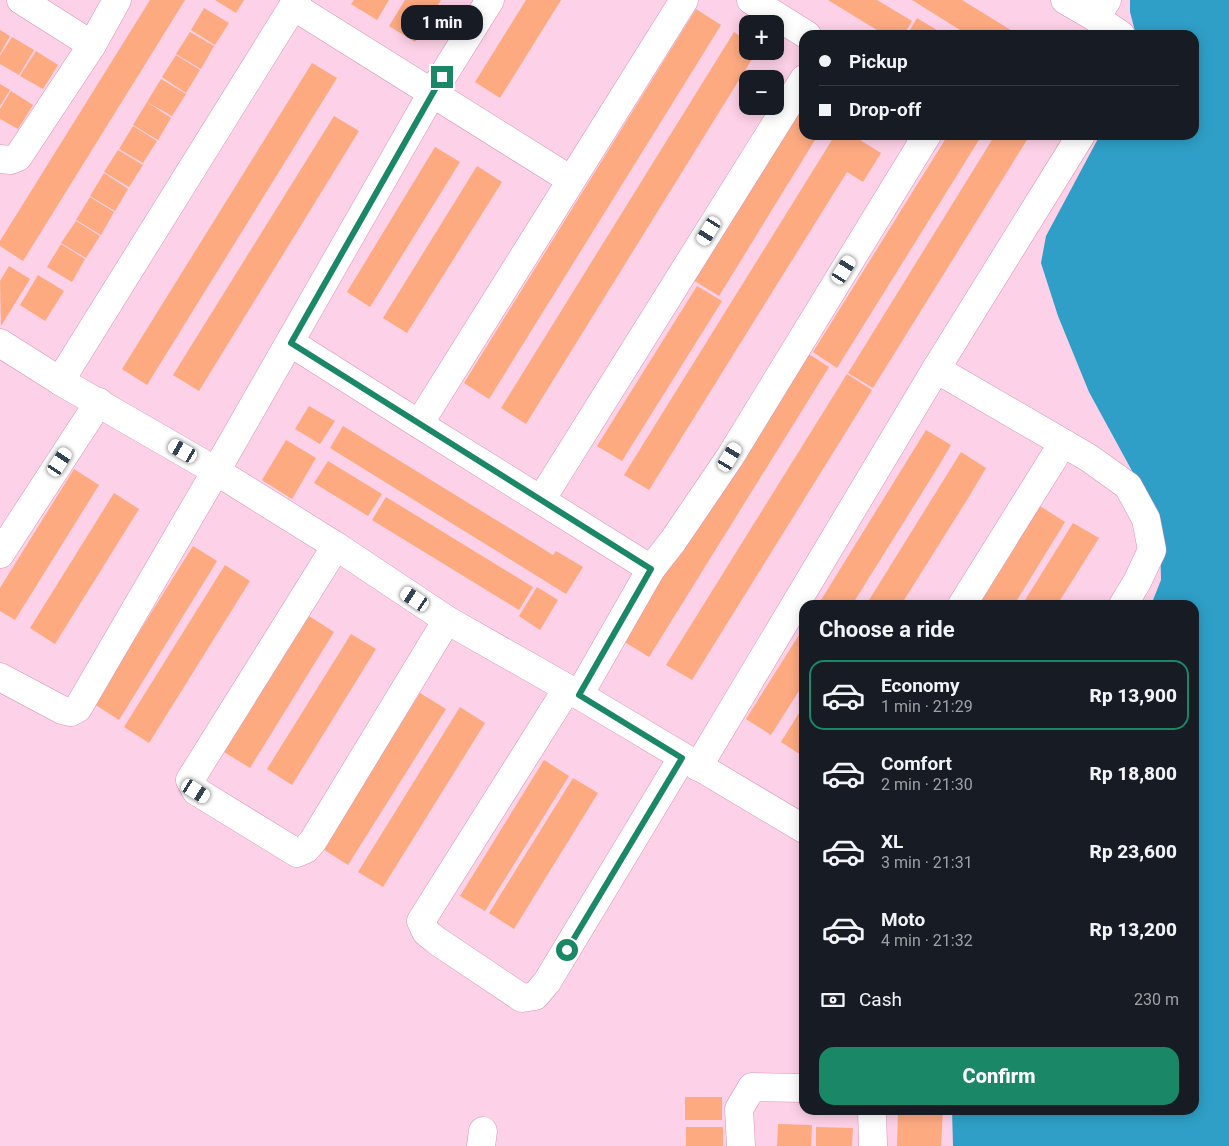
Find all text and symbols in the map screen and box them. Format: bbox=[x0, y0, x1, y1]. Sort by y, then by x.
callout: 1 min bbox=[401, 5, 483, 40]
text: 1 min bbox=[422, 13, 462, 32]
map controls bbox=[739, 15, 784, 115]
button: + bbox=[739, 15, 784, 60]
text: Pickup bbox=[849, 50, 908, 73]
route end bbox=[431, 66, 453, 88]
button: − bbox=[739, 70, 784, 115]
text: Drop-off bbox=[849, 98, 921, 121]
car bbox=[694, 214, 723, 248]
car bbox=[829, 253, 858, 287]
car bbox=[166, 437, 199, 465]
car bbox=[715, 440, 744, 474]
car bbox=[45, 445, 74, 479]
car bbox=[398, 584, 431, 614]
text: Choose a ride bbox=[819, 617, 955, 642]
icon: car bbox=[821, 673, 866, 718]
text: Economy bbox=[881, 674, 960, 697]
text: Rp 13,900 bbox=[1090, 684, 1177, 707]
text: 1 min · 21:29 bbox=[881, 697, 973, 716]
icon: car bbox=[821, 751, 866, 796]
text: Comfort bbox=[881, 752, 952, 775]
text: Rp 18,800 bbox=[1090, 762, 1177, 785]
text: 2 min · 21:30 bbox=[881, 775, 973, 794]
car bbox=[179, 777, 212, 805]
icon: car bbox=[821, 829, 866, 874]
text: XL bbox=[881, 830, 903, 853]
text: Rp 23,600 bbox=[1090, 840, 1177, 863]
text: 3 min · 21:31 bbox=[881, 853, 973, 872]
icon: car bbox=[821, 907, 866, 952]
text: Moto bbox=[881, 908, 925, 931]
text: Rp 13,200 bbox=[1090, 918, 1177, 941]
text: 4 min · 21:32 bbox=[881, 931, 973, 950]
route start bbox=[556, 939, 578, 961]
icon: cash bbox=[819, 986, 847, 1014]
text: Cash bbox=[859, 988, 902, 1011]
text: 230 m bbox=[1134, 990, 1179, 1009]
button: Confirm bbox=[819, 1047, 1179, 1105]

